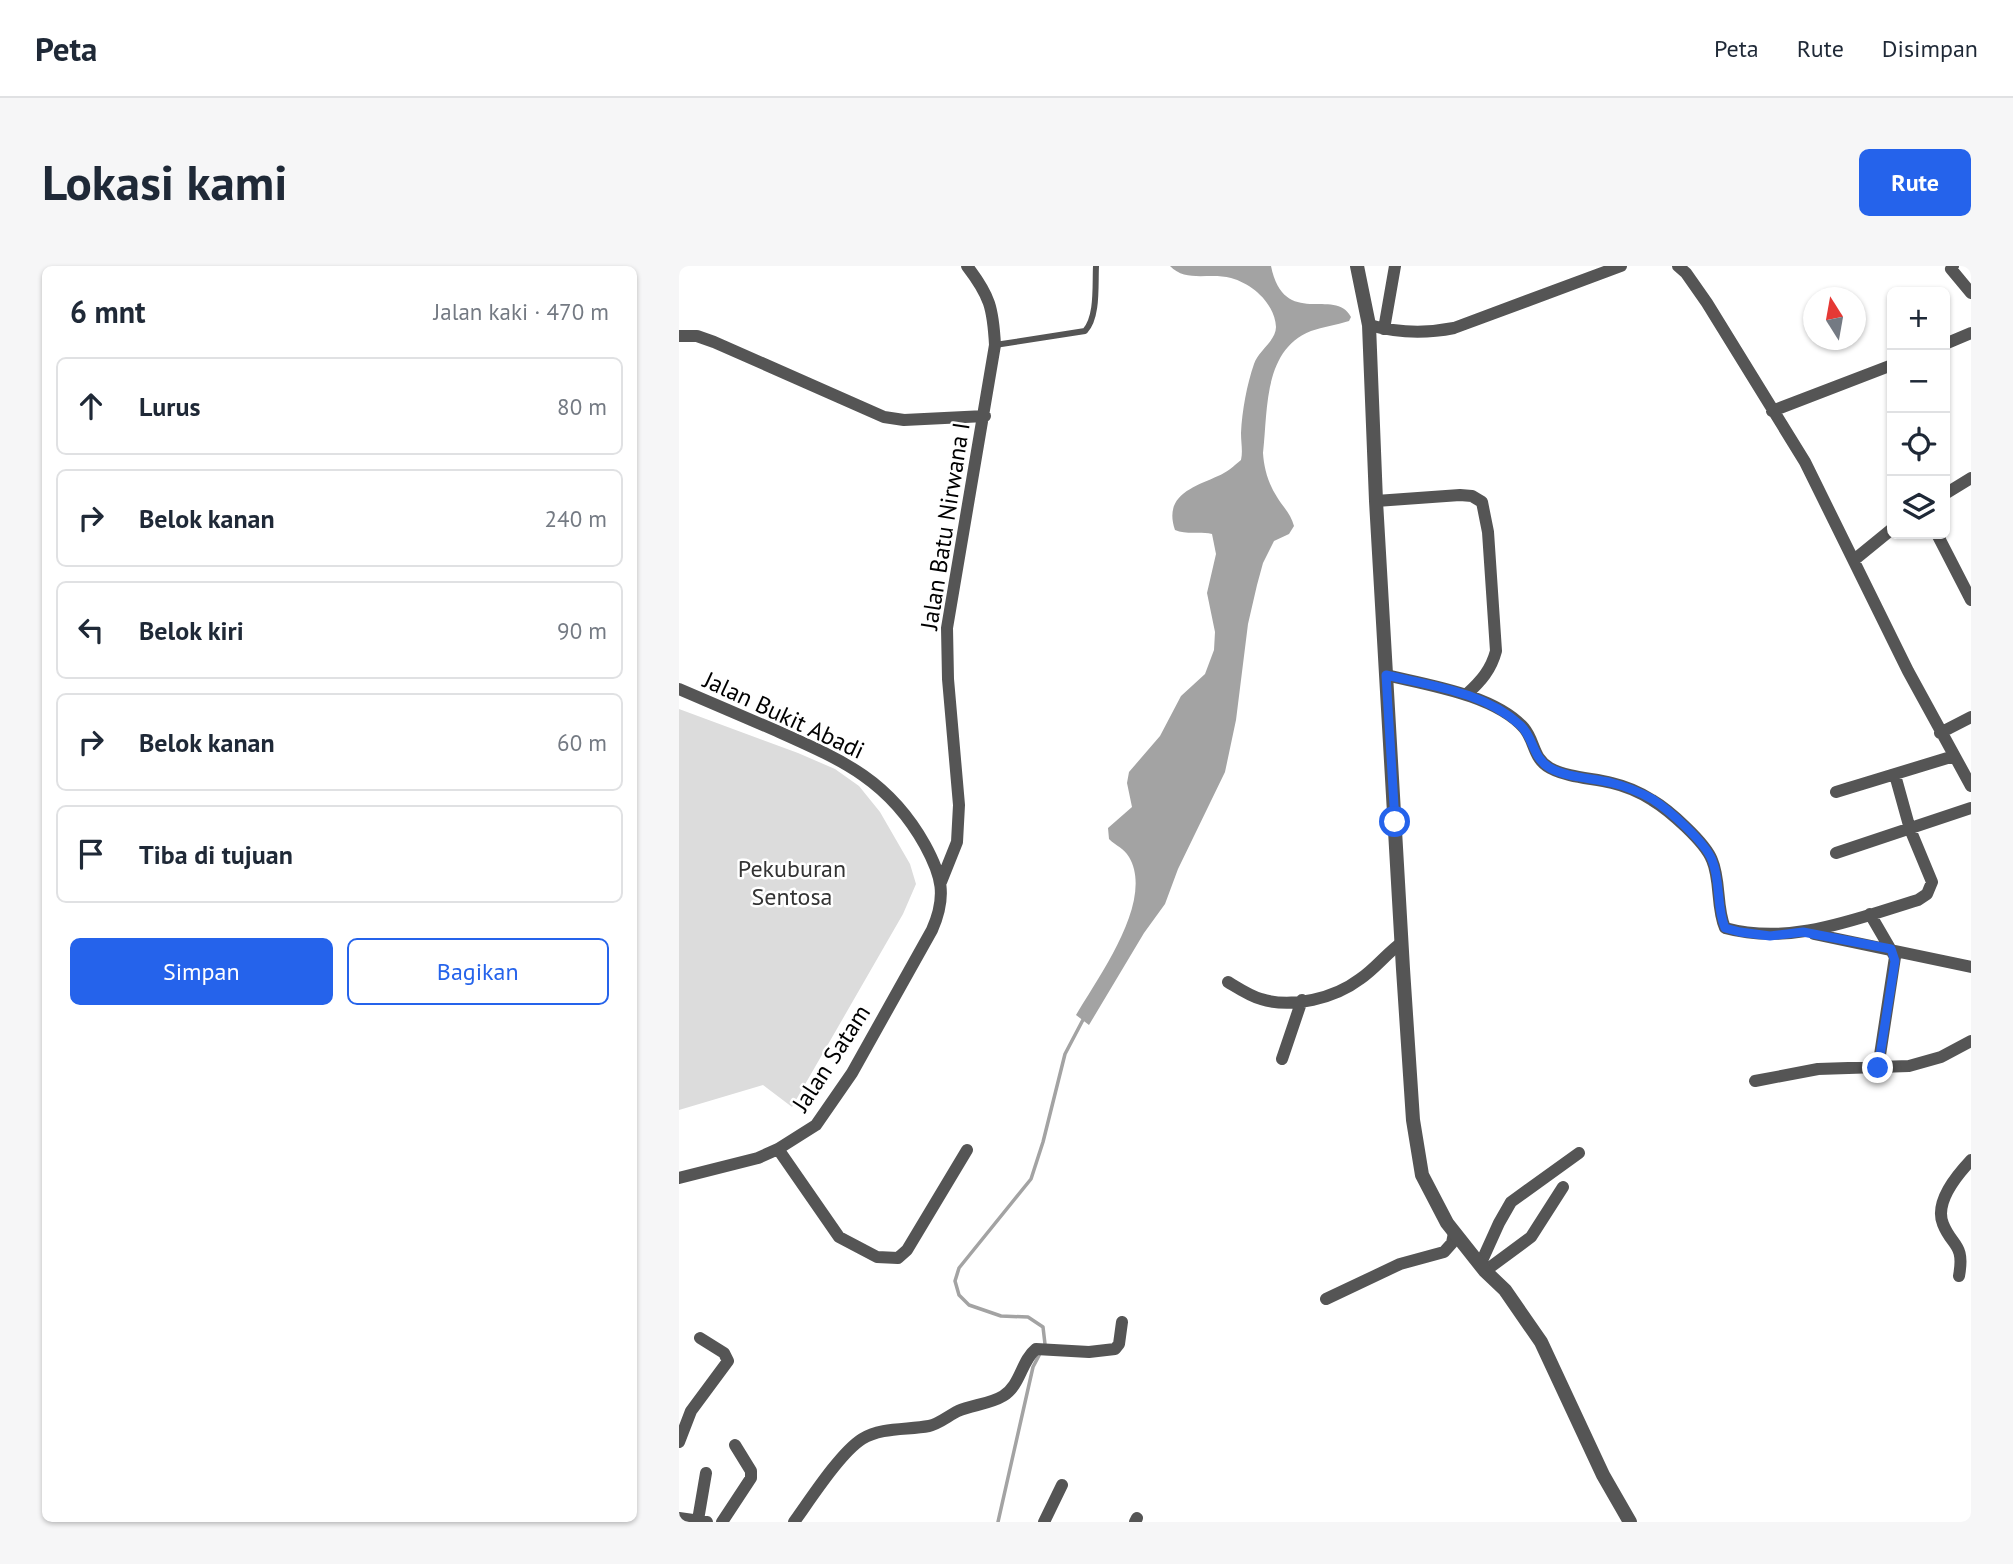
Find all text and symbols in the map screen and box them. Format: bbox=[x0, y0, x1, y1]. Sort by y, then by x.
text: Peta bbox=[35, 27, 97, 70]
text: Peta bbox=[1714, 33, 1759, 64]
text: Rute bbox=[1797, 33, 1844, 64]
text: Disimpan bbox=[1882, 33, 1978, 64]
button: Rute bbox=[1859, 149, 1971, 216]
text: Lokasi kami bbox=[42, 150, 287, 214]
north arrow bbox=[1803, 287, 1866, 350]
map controls bbox=[1887, 287, 1950, 539]
button: + bbox=[1887, 287, 1950, 350]
text: 6 mnt bbox=[70, 292, 146, 331]
text: Jalan kaki · 470 m bbox=[434, 297, 609, 326]
button: − bbox=[1887, 350, 1950, 413]
icon: ahead bbox=[72, 387, 110, 425]
text: Lurus bbox=[139, 390, 200, 423]
text: 80 m bbox=[557, 392, 607, 421]
button: locate bbox=[1887, 413, 1950, 476]
street label: Jalan Batu Nirwana I bbox=[913, 420, 977, 633]
button: layers bbox=[1887, 476, 1950, 539]
icon: right bbox=[72, 499, 110, 537]
text: Belok kanan bbox=[139, 502, 275, 535]
text: 240 m bbox=[545, 504, 607, 533]
icon: left bbox=[72, 611, 110, 649]
text: Belok kiri bbox=[139, 614, 244, 647]
text: 90 m bbox=[557, 616, 607, 645]
street label: Jalan Bukit Abadi bbox=[698, 664, 870, 766]
icon: right bbox=[72, 723, 110, 761]
text: Belok kanan bbox=[139, 726, 275, 759]
text: 60 m bbox=[557, 728, 607, 757]
route start bbox=[1379, 806, 1410, 837]
icon: arrive bbox=[72, 835, 110, 873]
text: Tiba di tujuan bbox=[139, 838, 293, 871]
park label: Pekuburan Sentosa bbox=[738, 853, 846, 912]
button: Simpan bbox=[70, 938, 333, 1005]
button: Bagikan bbox=[347, 938, 609, 1005]
street label: Jalan Satam bbox=[784, 999, 877, 1118]
route end bbox=[1862, 1052, 1893, 1083]

